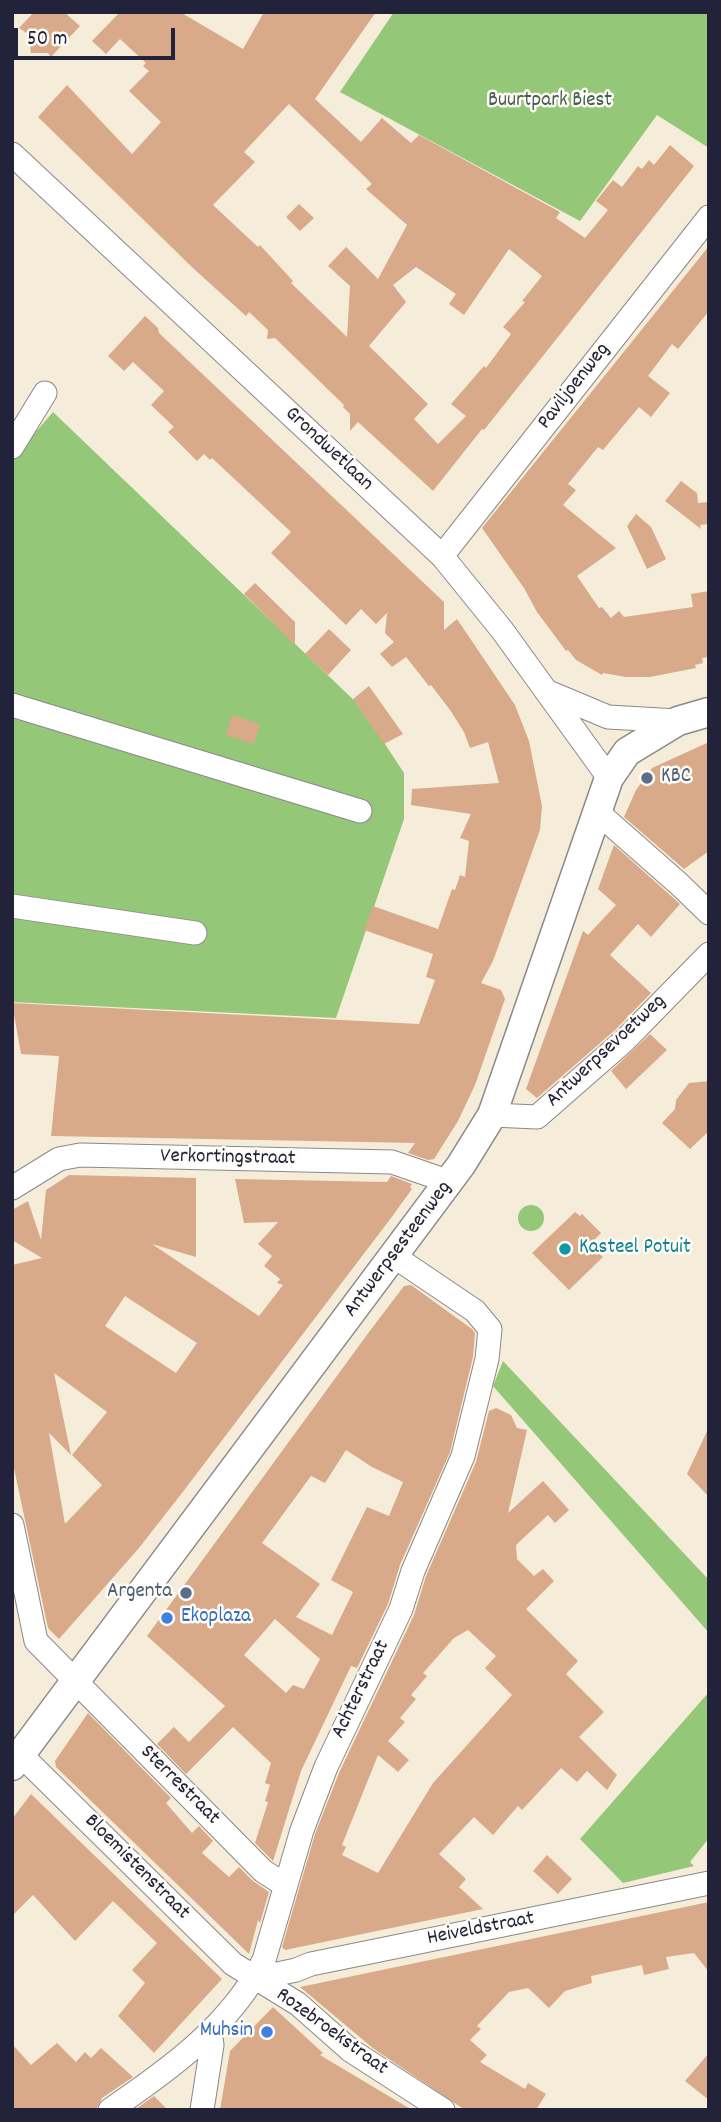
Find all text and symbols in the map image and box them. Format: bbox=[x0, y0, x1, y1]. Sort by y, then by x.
scale bar bbox=[18, 14, 178, 58]
text: 50 m bbox=[27, 25, 67, 55]
park label: Buurtpark Biest bbox=[488, 89, 612, 115]
street label: Paviljoenweg bbox=[533, 339, 617, 435]
street label: Grondwetlaan bbox=[278, 403, 378, 497]
place label: KBC bbox=[661, 765, 691, 791]
marker: KBC bbox=[639, 770, 655, 786]
street label: Antwerpsevoetweg bbox=[542, 990, 672, 1114]
street label: Verkortingstraat bbox=[160, 1145, 296, 1173]
street label: Antwerpsesteenweg bbox=[340, 1177, 458, 1323]
place label: Kasteel Potuit bbox=[579, 1236, 691, 1262]
marker: Kasteel Potuit bbox=[557, 1241, 573, 1257]
place label: Argenta bbox=[107, 1580, 172, 1606]
marker: Argenta bbox=[178, 1585, 194, 1601]
place label: Ekoplaza bbox=[181, 1605, 251, 1631]
marker: Ekoplaza bbox=[159, 1610, 175, 1626]
street label: Achterstraat bbox=[327, 1637, 397, 1743]
street label: Sterrestraat bbox=[134, 1741, 224, 1831]
street label: Bloemistenstraat bbox=[78, 1810, 194, 1926]
street label: Heiveldstraat bbox=[425, 1907, 537, 1953]
street label: Rozebroekstraat bbox=[270, 1984, 392, 2082]
place label: Muhsin bbox=[200, 2019, 253, 2045]
marker: Muhsin bbox=[259, 2024, 275, 2040]

